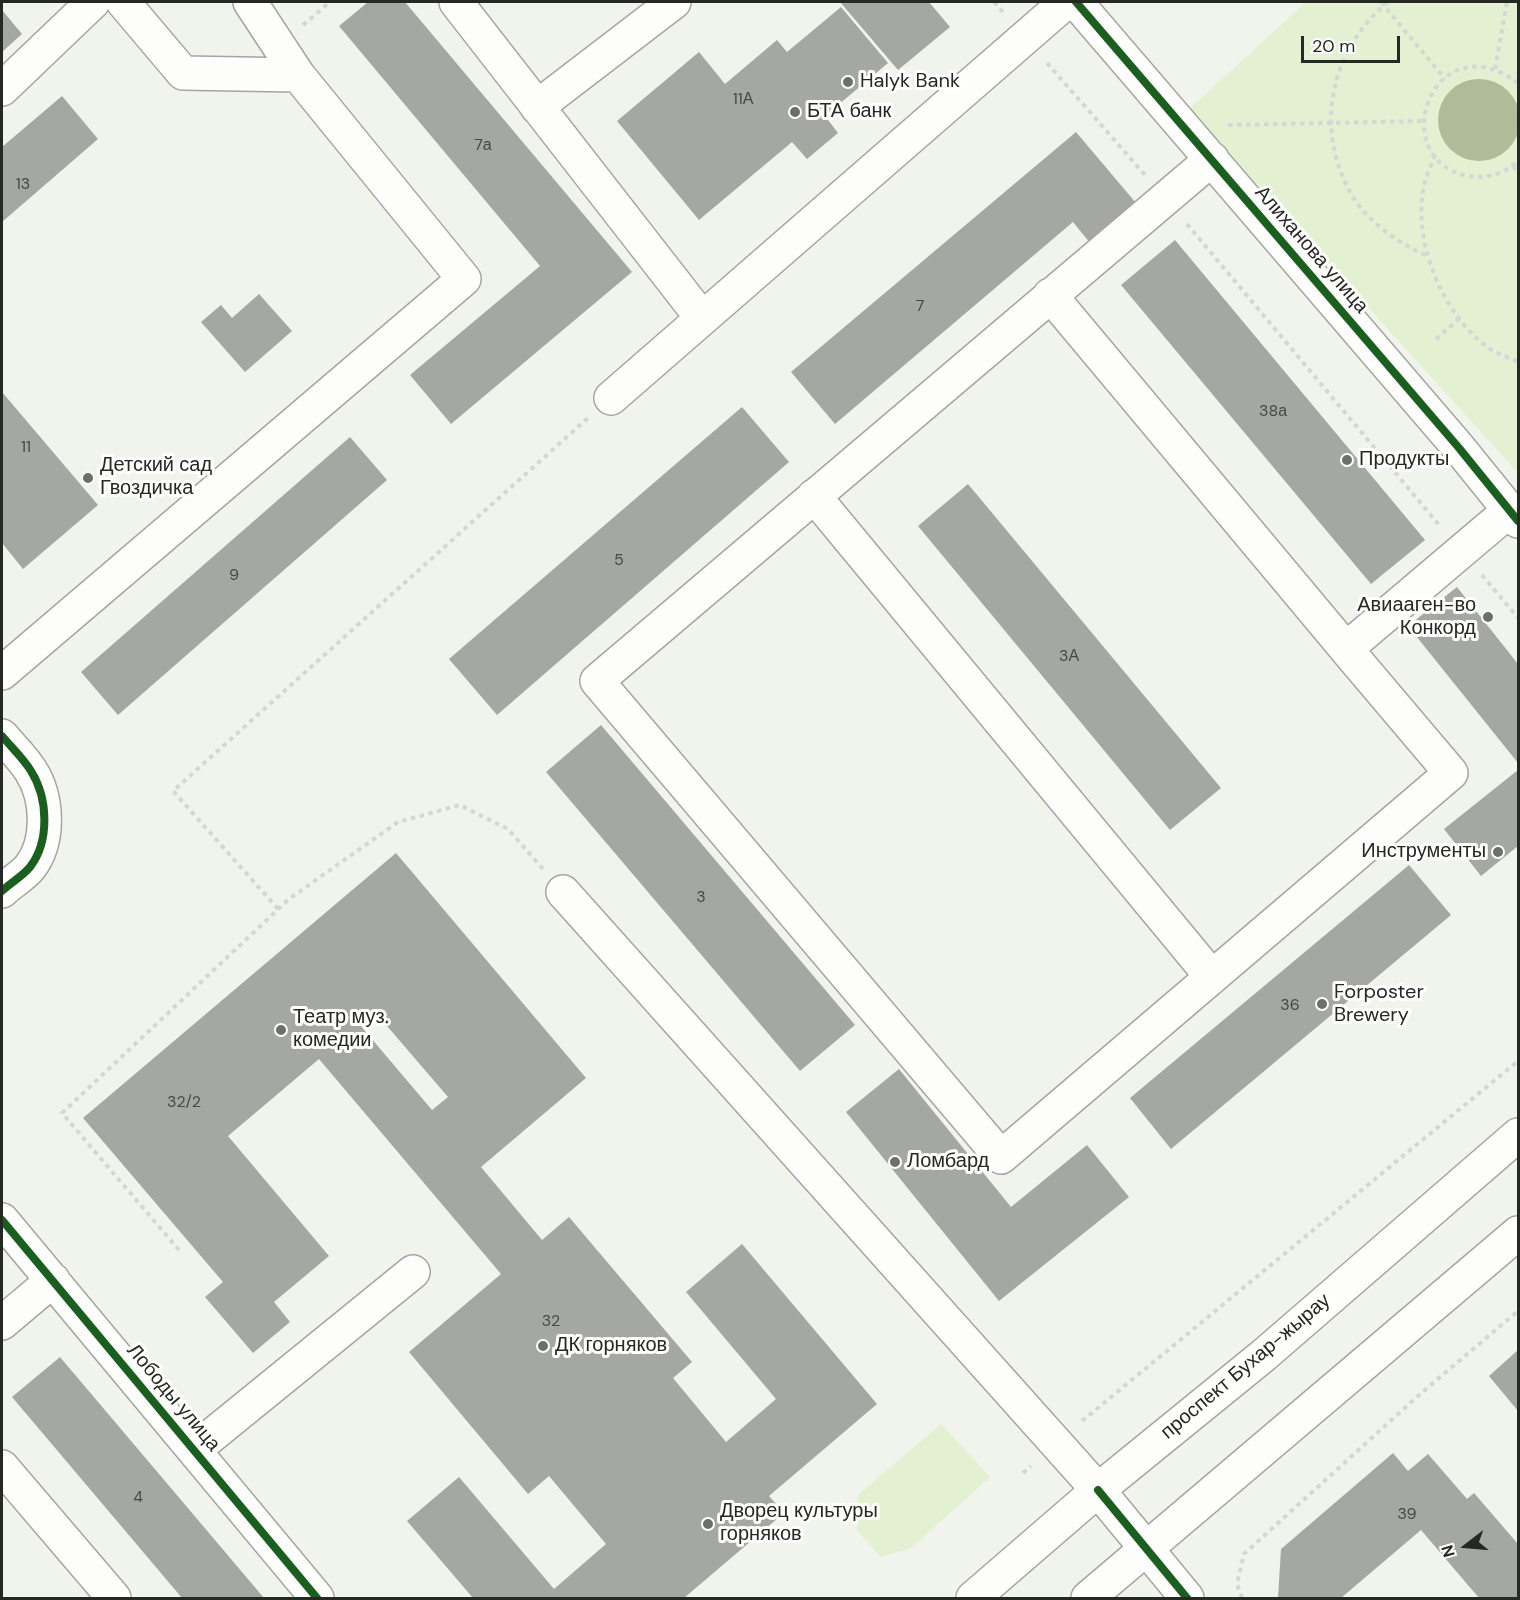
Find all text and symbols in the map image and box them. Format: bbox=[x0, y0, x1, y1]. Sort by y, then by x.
scale bar bbox=[1304, 24, 1403, 62]
text: 20 m bbox=[1312, 34, 1355, 58]
place label: Halyk Bank bbox=[860, 70, 960, 94]
marker: Halyk Bank bbox=[841, 75, 855, 89]
house number: 11А bbox=[733, 90, 753, 110]
place label: БТА банк bbox=[807, 100, 891, 124]
marker: БТА банк bbox=[788, 105, 802, 119]
house number: 7а bbox=[474, 136, 492, 156]
house number: 13 bbox=[16, 175, 30, 195]
street label: Алиханова улица bbox=[1249, 181, 1373, 319]
house number: 7 bbox=[916, 297, 924, 317]
house number: 38а bbox=[1259, 402, 1287, 422]
house number: 11 bbox=[21, 438, 31, 458]
place label: Продукты bbox=[1359, 448, 1449, 472]
marker: Продукты bbox=[1340, 453, 1354, 467]
place label: Детский сад Гвоздичка bbox=[100, 454, 212, 501]
marker: Детский сад Гвоздичка bbox=[81, 471, 95, 485]
house number: 5 bbox=[614, 551, 624, 571]
house number: 9 bbox=[229, 566, 239, 586]
place label: Авиааген-во Конкорд bbox=[1357, 594, 1476, 641]
marker: Авиааген-во Конкорд bbox=[1481, 610, 1495, 624]
house number: 3А bbox=[1059, 647, 1079, 667]
place label: Инструменты bbox=[1361, 840, 1486, 864]
marker: Инструменты bbox=[1491, 845, 1505, 859]
house number: 3 bbox=[696, 888, 706, 908]
place label: Forposter Brewery bbox=[1334, 981, 1424, 1028]
house number: 36 bbox=[1280, 996, 1300, 1016]
marker: Forposter Brewery bbox=[1315, 997, 1329, 1011]
place label: Театр муз. комедии bbox=[293, 1006, 389, 1053]
marker: Театр муз. комедии bbox=[274, 1023, 288, 1037]
house number: 32/2 bbox=[167, 1093, 201, 1113]
place label: Ломбард bbox=[907, 1150, 989, 1174]
marker: Ломбард bbox=[888, 1155, 902, 1169]
street label: проспект Бухар-жырау bbox=[1156, 1289, 1336, 1445]
house number: 32 bbox=[542, 1312, 560, 1332]
place label: ДК горняков bbox=[555, 1334, 667, 1358]
street label: Лободы улица bbox=[121, 1339, 225, 1457]
marker: ДК горняков bbox=[536, 1339, 550, 1353]
house number: 4 bbox=[133, 1488, 143, 1508]
place label: Дворец культуры горняков bbox=[720, 1500, 878, 1547]
house number: 39 bbox=[1397, 1505, 1417, 1525]
north arrow bbox=[1436, 1516, 1496, 1576]
marker: Дворец культуры горняков bbox=[701, 1517, 715, 1531]
text: N bbox=[1437, 1543, 1460, 1560]

